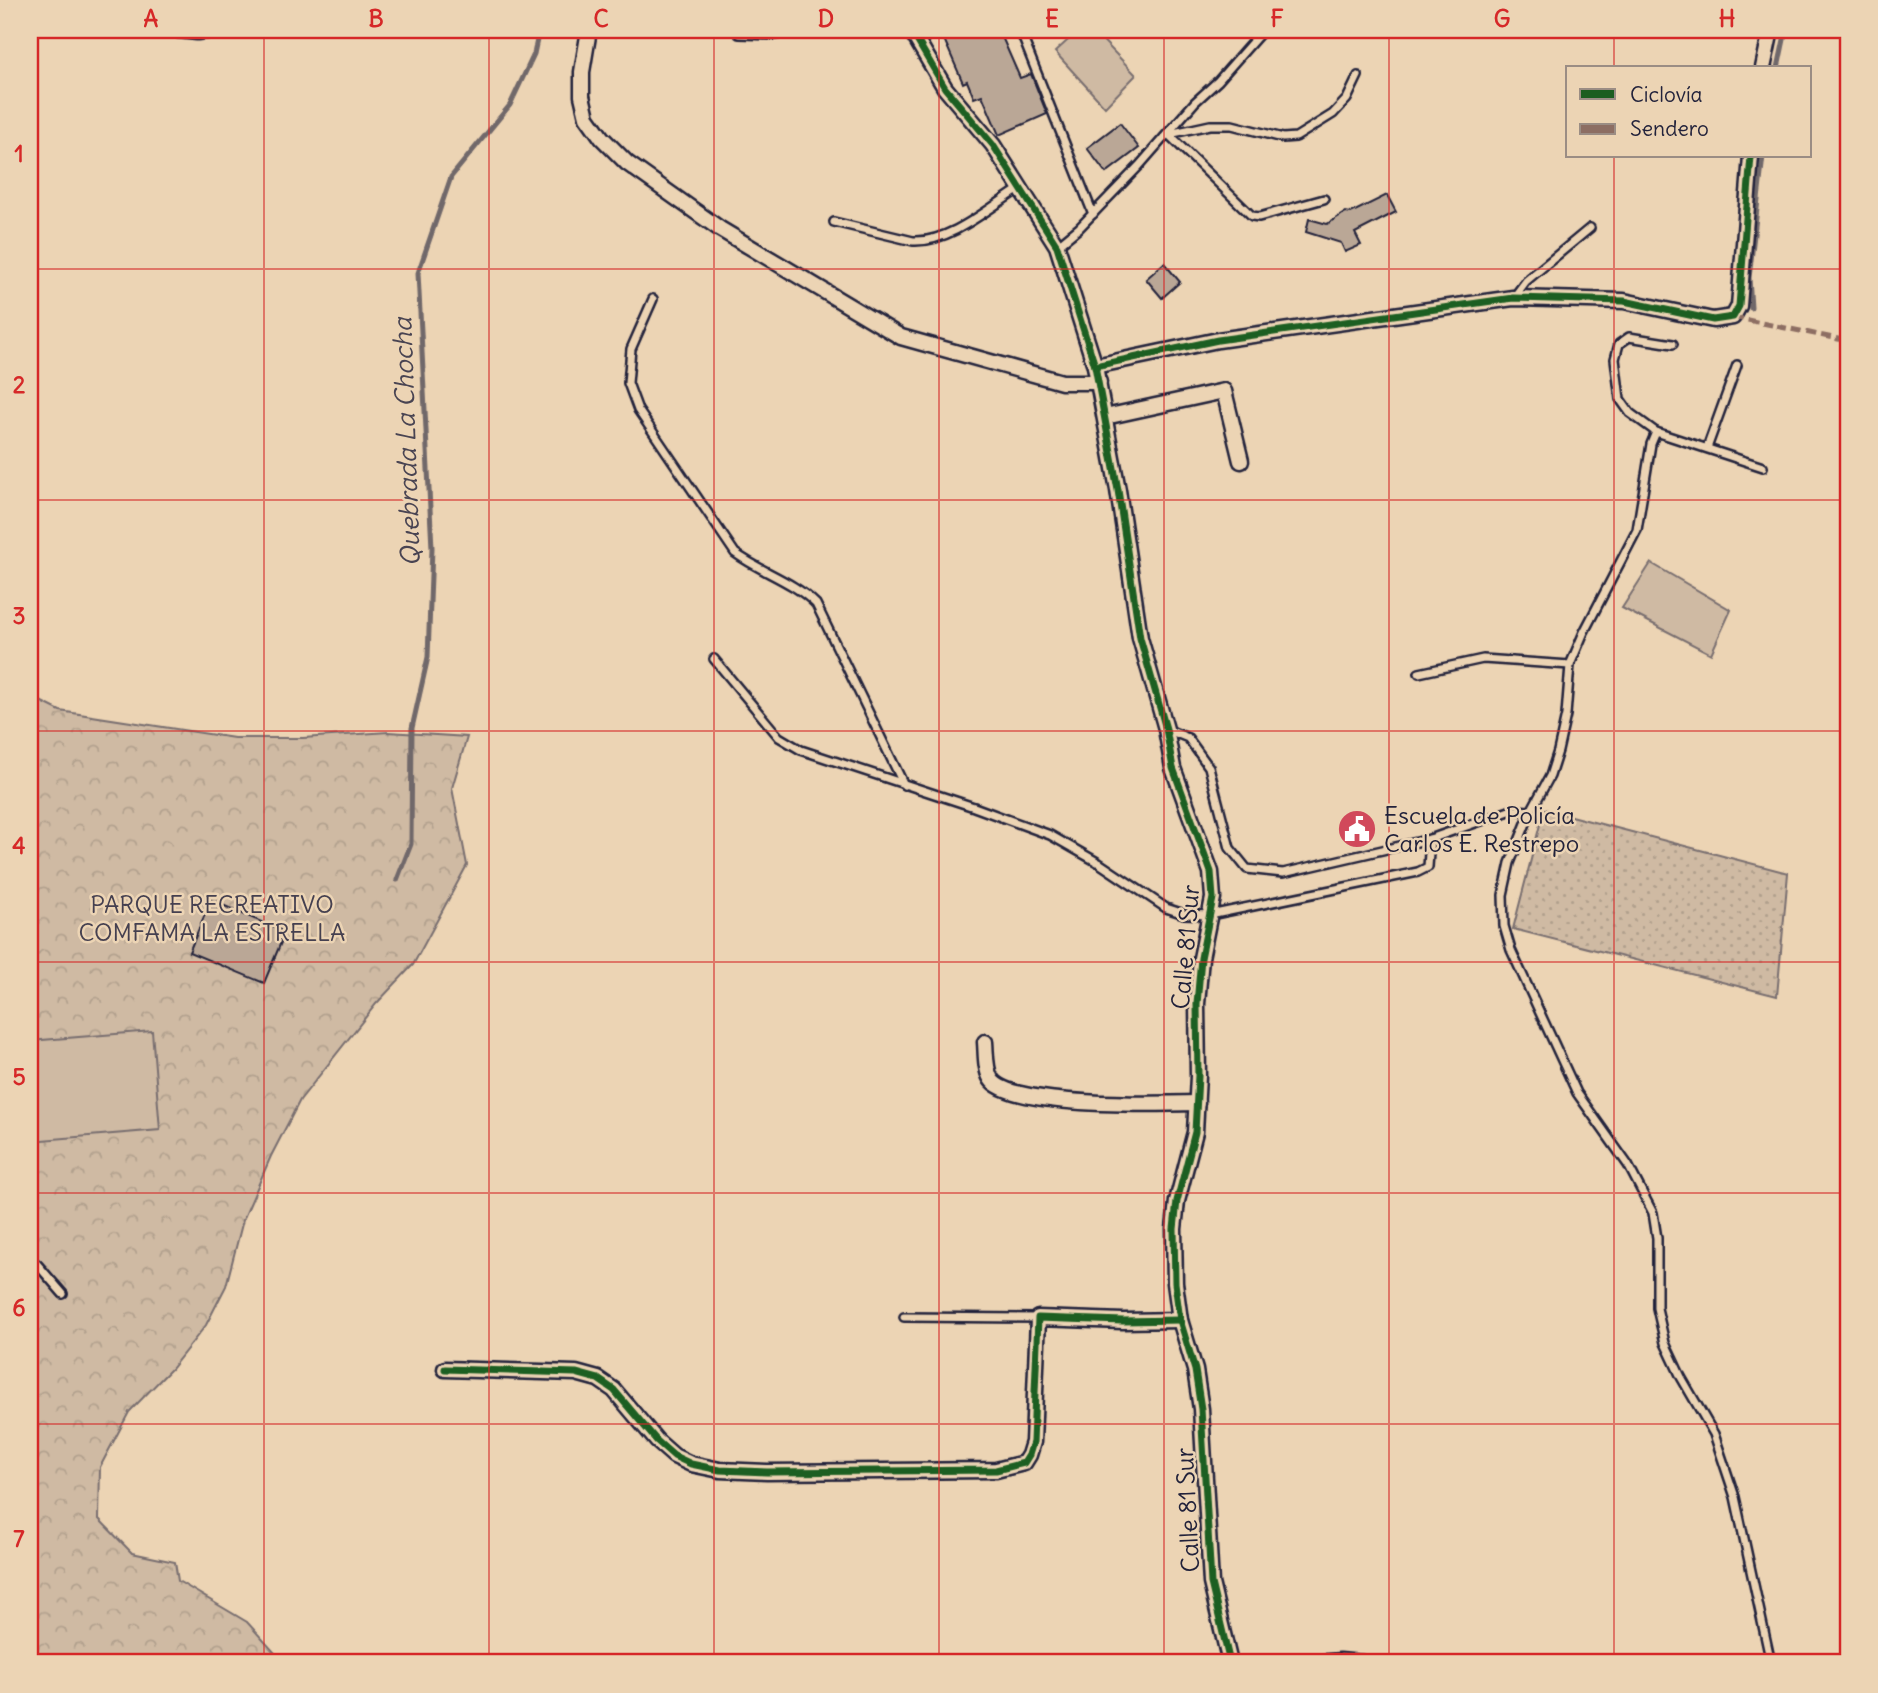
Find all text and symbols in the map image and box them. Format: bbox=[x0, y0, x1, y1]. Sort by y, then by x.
text: A bbox=[144, 4, 159, 33]
text: B bbox=[368, 4, 384, 33]
text: C bbox=[593, 4, 609, 33]
text: D bbox=[818, 4, 834, 33]
text: E bbox=[1045, 4, 1059, 33]
text: F bbox=[1270, 4, 1284, 33]
text: G bbox=[1494, 4, 1510, 33]
text: H bbox=[1719, 4, 1735, 33]
legend bbox=[1566, 66, 1812, 158]
text: Ciclovía bbox=[1630, 81, 1703, 108]
text: Sendero bbox=[1630, 115, 1709, 142]
text: 1 bbox=[14, 139, 24, 168]
water label: Quebrada La Chocha bbox=[385, 316, 427, 567]
text: 2 bbox=[13, 370, 26, 399]
text: 3 bbox=[12, 601, 26, 630]
place label: Escuela de Policía Carlos E. Restrepo bbox=[1384, 800, 1579, 858]
public building icon: Escuela de Policía Carlos E. Restrepo bbox=[1336, 808, 1378, 850]
text: 4 bbox=[12, 831, 26, 860]
street label: Calle 81 Sur bbox=[1165, 883, 1205, 1011]
park label: PARQUE RECREATIVO COMFAMA LA ESTRELLA bbox=[79, 889, 345, 947]
text: 5 bbox=[12, 1062, 26, 1091]
text: 6 bbox=[12, 1293, 26, 1322]
street label: Calle 81 Sur bbox=[1169, 1447, 1205, 1573]
text: 7 bbox=[13, 1524, 25, 1553]

